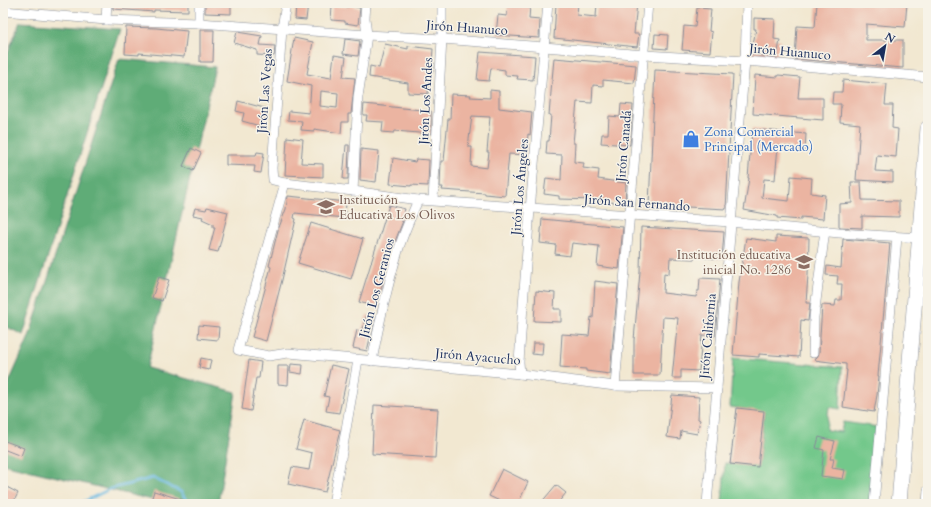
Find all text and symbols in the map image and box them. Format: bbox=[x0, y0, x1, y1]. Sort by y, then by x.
street label: Jirón Huanuco bbox=[424, 16, 508, 40]
north arrow bbox=[865, 26, 905, 66]
text: N bbox=[882, 29, 898, 47]
street label: Jirón Huanuco bbox=[746, 39, 832, 65]
street label: Jirón Las Vegas bbox=[253, 48, 277, 136]
street label: Jirón Los Andes bbox=[415, 57, 437, 147]
street label: Jirón Canadá bbox=[612, 109, 636, 185]
place label: Zona Comercial Principal (Mercado) bbox=[704, 123, 813, 156]
shop icon: Zona Comercial Principal (Mercado) bbox=[681, 129, 701, 149]
street label: Jirón Los Ángeles bbox=[507, 138, 533, 238]
street label: Jirón San Fernando bbox=[581, 190, 691, 216]
place label: Institución Educativa Los Olivos bbox=[339, 191, 455, 224]
school or university icon: Institución Educativa Los Olivos bbox=[316, 197, 336, 217]
street label: Jirón Los Geranios bbox=[355, 236, 399, 342]
place label: Institución educativa inicial No. 1286 bbox=[677, 246, 791, 279]
school or university icon: Institución educativa inicial No. 1286 bbox=[794, 252, 814, 272]
street label: Jirón California bbox=[695, 292, 721, 381]
street label: Jirón Ayacucho bbox=[433, 344, 521, 370]

